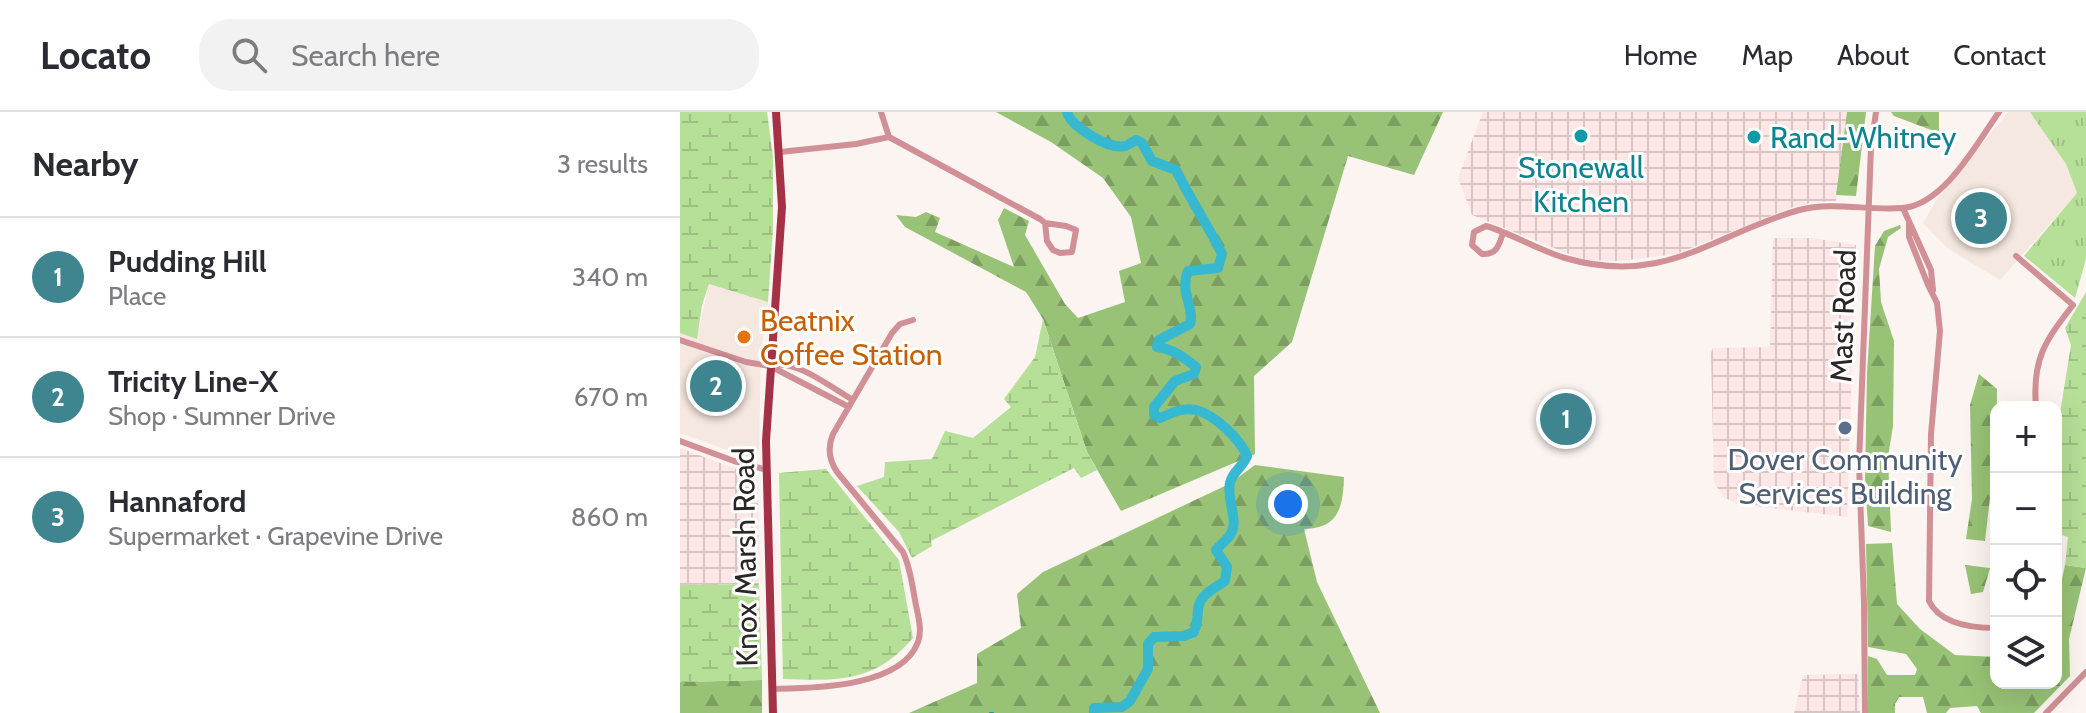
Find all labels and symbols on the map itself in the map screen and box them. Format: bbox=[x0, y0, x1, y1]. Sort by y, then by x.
place label: Rand-Whitney bbox=[1770, 119, 1956, 156]
marker: Stonewall Kitchen bbox=[1572, 127, 1590, 145]
marker: Rand-Whitney bbox=[1745, 128, 1763, 146]
place label: Stonewall Kitchen bbox=[1518, 149, 1644, 220]
pin: 3 bbox=[1955, 188, 2007, 248]
street label: Mast Road bbox=[1822, 249, 1864, 383]
place label: Beatnix Coffee Station bbox=[760, 302, 942, 373]
marker: Beatnix Coffee Station bbox=[735, 328, 753, 346]
pin: 2 bbox=[690, 356, 742, 416]
pin: 1 bbox=[1540, 389, 1592, 449]
marker: Dover Community Services Building bbox=[1836, 419, 1854, 437]
place label: Dover Community Services Building bbox=[1727, 441, 1963, 512]
street label: Knox Marsh Road bbox=[725, 447, 765, 667]
your location bbox=[1268, 484, 1308, 524]

